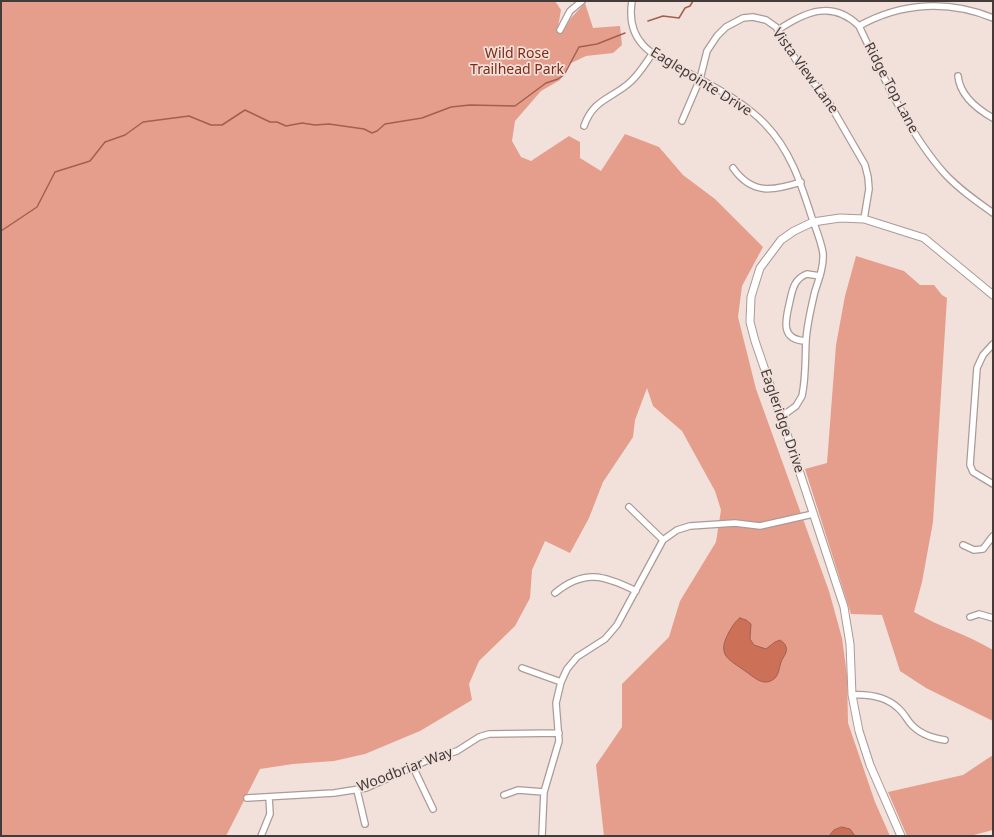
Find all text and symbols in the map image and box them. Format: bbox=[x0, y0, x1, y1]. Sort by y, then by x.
street label: Vista View Lane bbox=[768, 25, 842, 117]
street label: Ridge Top Lane bbox=[860, 40, 922, 136]
street label: Eaglepointe Drive bbox=[647, 44, 755, 120]
park label: Wild Rose Trailhead Park bbox=[470, 46, 564, 78]
street label: Eagleridge Drive bbox=[756, 367, 808, 475]
street label: Woodbriar Way bbox=[355, 744, 455, 796]

